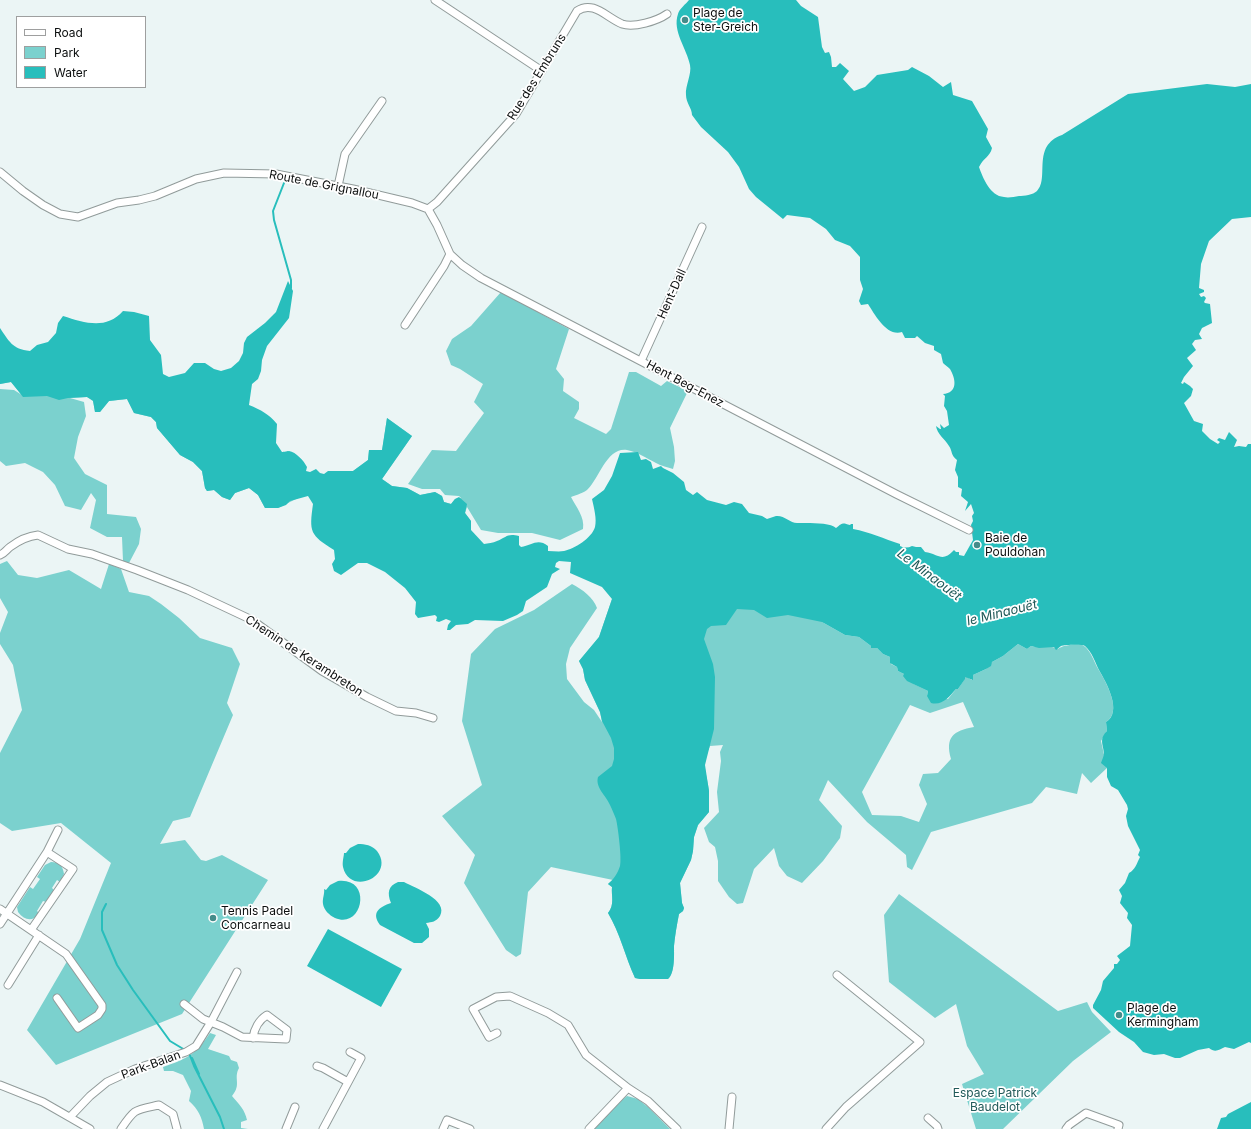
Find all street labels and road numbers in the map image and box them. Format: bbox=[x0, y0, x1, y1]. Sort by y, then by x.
street label: Rue des Embruns bbox=[505, 31, 569, 123]
street label: Route de Grignallou bbox=[268, 167, 380, 203]
street label: Hent-Dall bbox=[655, 267, 689, 321]
street label: Hent Beg-Enez bbox=[644, 358, 726, 410]
street label: Chemin de Kerambreton bbox=[242, 612, 366, 700]
street label: Park-Balan bbox=[119, 1048, 183, 1082]

